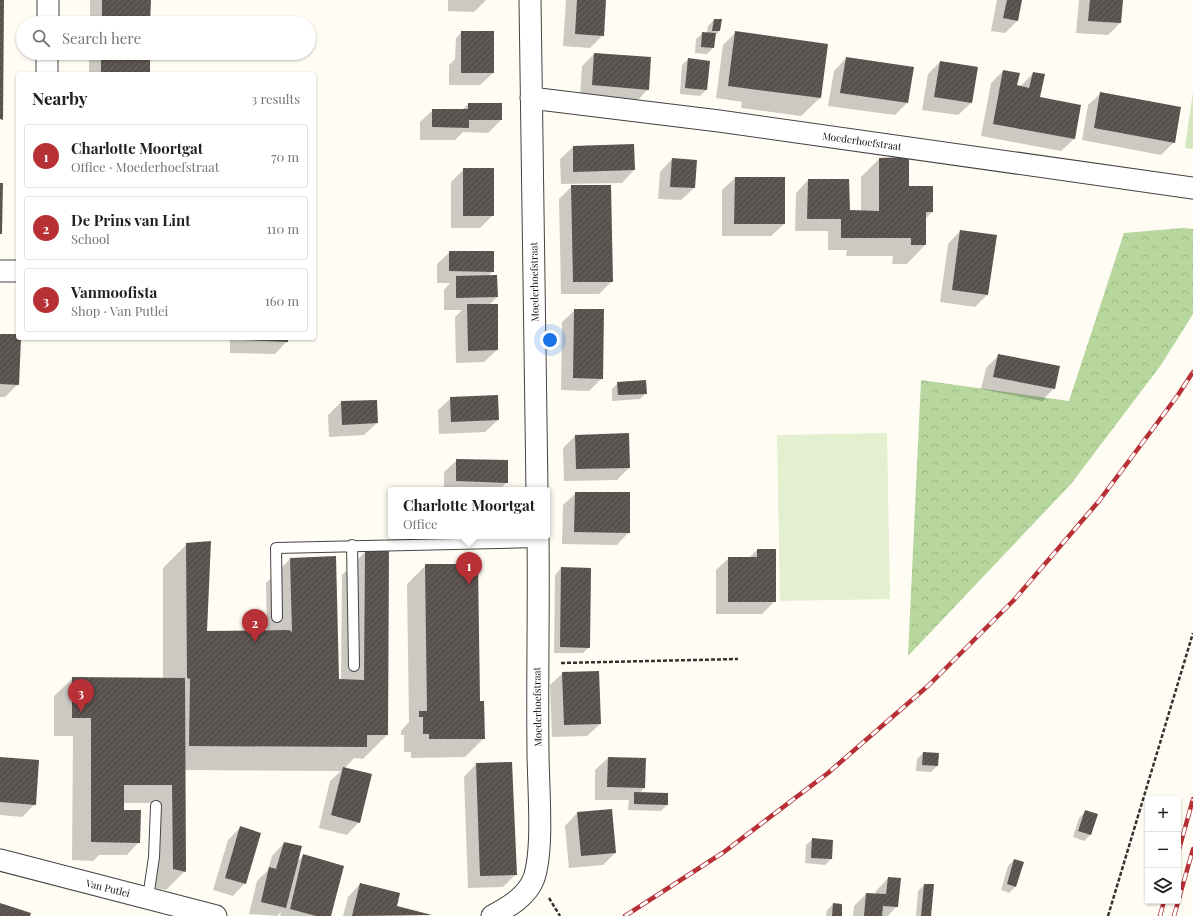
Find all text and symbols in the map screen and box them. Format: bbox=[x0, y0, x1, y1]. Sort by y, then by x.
search box bbox=[16, 16, 316, 60]
icon: search bbox=[30, 27, 52, 49]
text: Search here bbox=[62, 28, 141, 48]
text: Nearby bbox=[32, 87, 87, 109]
text: 3 results bbox=[251, 90, 300, 107]
street label: Moederhoefstraat bbox=[821, 129, 903, 154]
text: Charlotte Moortgat bbox=[71, 138, 203, 158]
text: 1 bbox=[44, 148, 48, 165]
text: 70 m bbox=[271, 148, 299, 165]
text: Office · Moederhoefstraat bbox=[71, 158, 219, 175]
text: De Prins van Lint bbox=[71, 210, 191, 230]
text: 2 bbox=[43, 220, 49, 237]
text: 110 m bbox=[267, 220, 299, 237]
text: School bbox=[71, 230, 110, 247]
street label: Moederhoefstraat bbox=[526, 241, 542, 322]
text: Vanmoofista bbox=[71, 282, 157, 302]
text: 3 bbox=[43, 292, 49, 309]
text: 160 m bbox=[265, 292, 299, 309]
text: Shop · Van Putlei bbox=[71, 302, 168, 319]
your location bbox=[540, 330, 560, 350]
popup bbox=[388, 487, 550, 539]
text: Charlotte Moortgat bbox=[403, 495, 535, 515]
text: Office bbox=[403, 515, 438, 532]
pin: 1 bbox=[456, 552, 482, 585]
pin: 2 bbox=[242, 609, 268, 642]
street label: Moederhoefstraat bbox=[529, 666, 545, 747]
pin: 3 bbox=[68, 679, 94, 712]
map controls bbox=[1145, 796, 1181, 904]
button: + bbox=[1145, 796, 1181, 832]
button: − bbox=[1145, 832, 1181, 868]
button: layers bbox=[1145, 868, 1181, 904]
street label: Van Putlei bbox=[83, 876, 132, 900]

